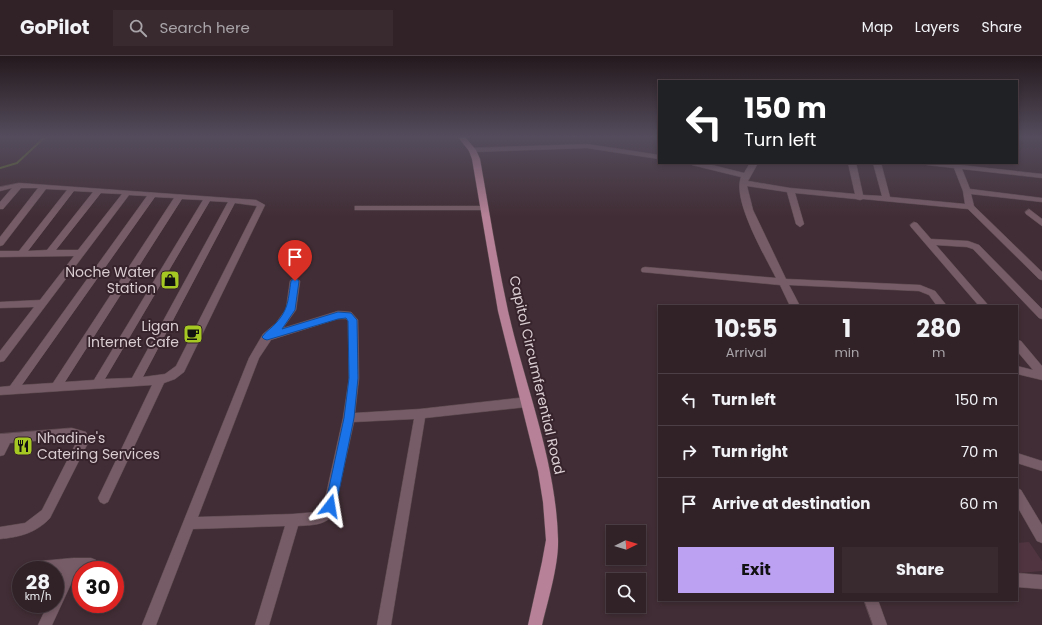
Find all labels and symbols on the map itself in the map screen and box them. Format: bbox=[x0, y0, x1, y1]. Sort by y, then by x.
pin bbox=[278, 240, 312, 281]
place label: Noche Water Station bbox=[65, 262, 156, 298]
shop icon: Noche Water Station bbox=[159, 269, 181, 291]
street label: Capitol Circumferential Road bbox=[504, 274, 570, 476]
place label: Ligan Internet Cafe bbox=[88, 316, 179, 352]
cafe icon: Ligan Internet Cafe bbox=[182, 323, 204, 345]
place label: Nhadine's Catering Services bbox=[37, 428, 160, 464]
restaurant icon: Nhadine's Catering Services bbox=[12, 435, 34, 457]
position arrow bbox=[309, 485, 351, 527]
north arrow bbox=[606, 525, 646, 565]
speed limit sign: 30 bbox=[72, 561, 124, 613]

